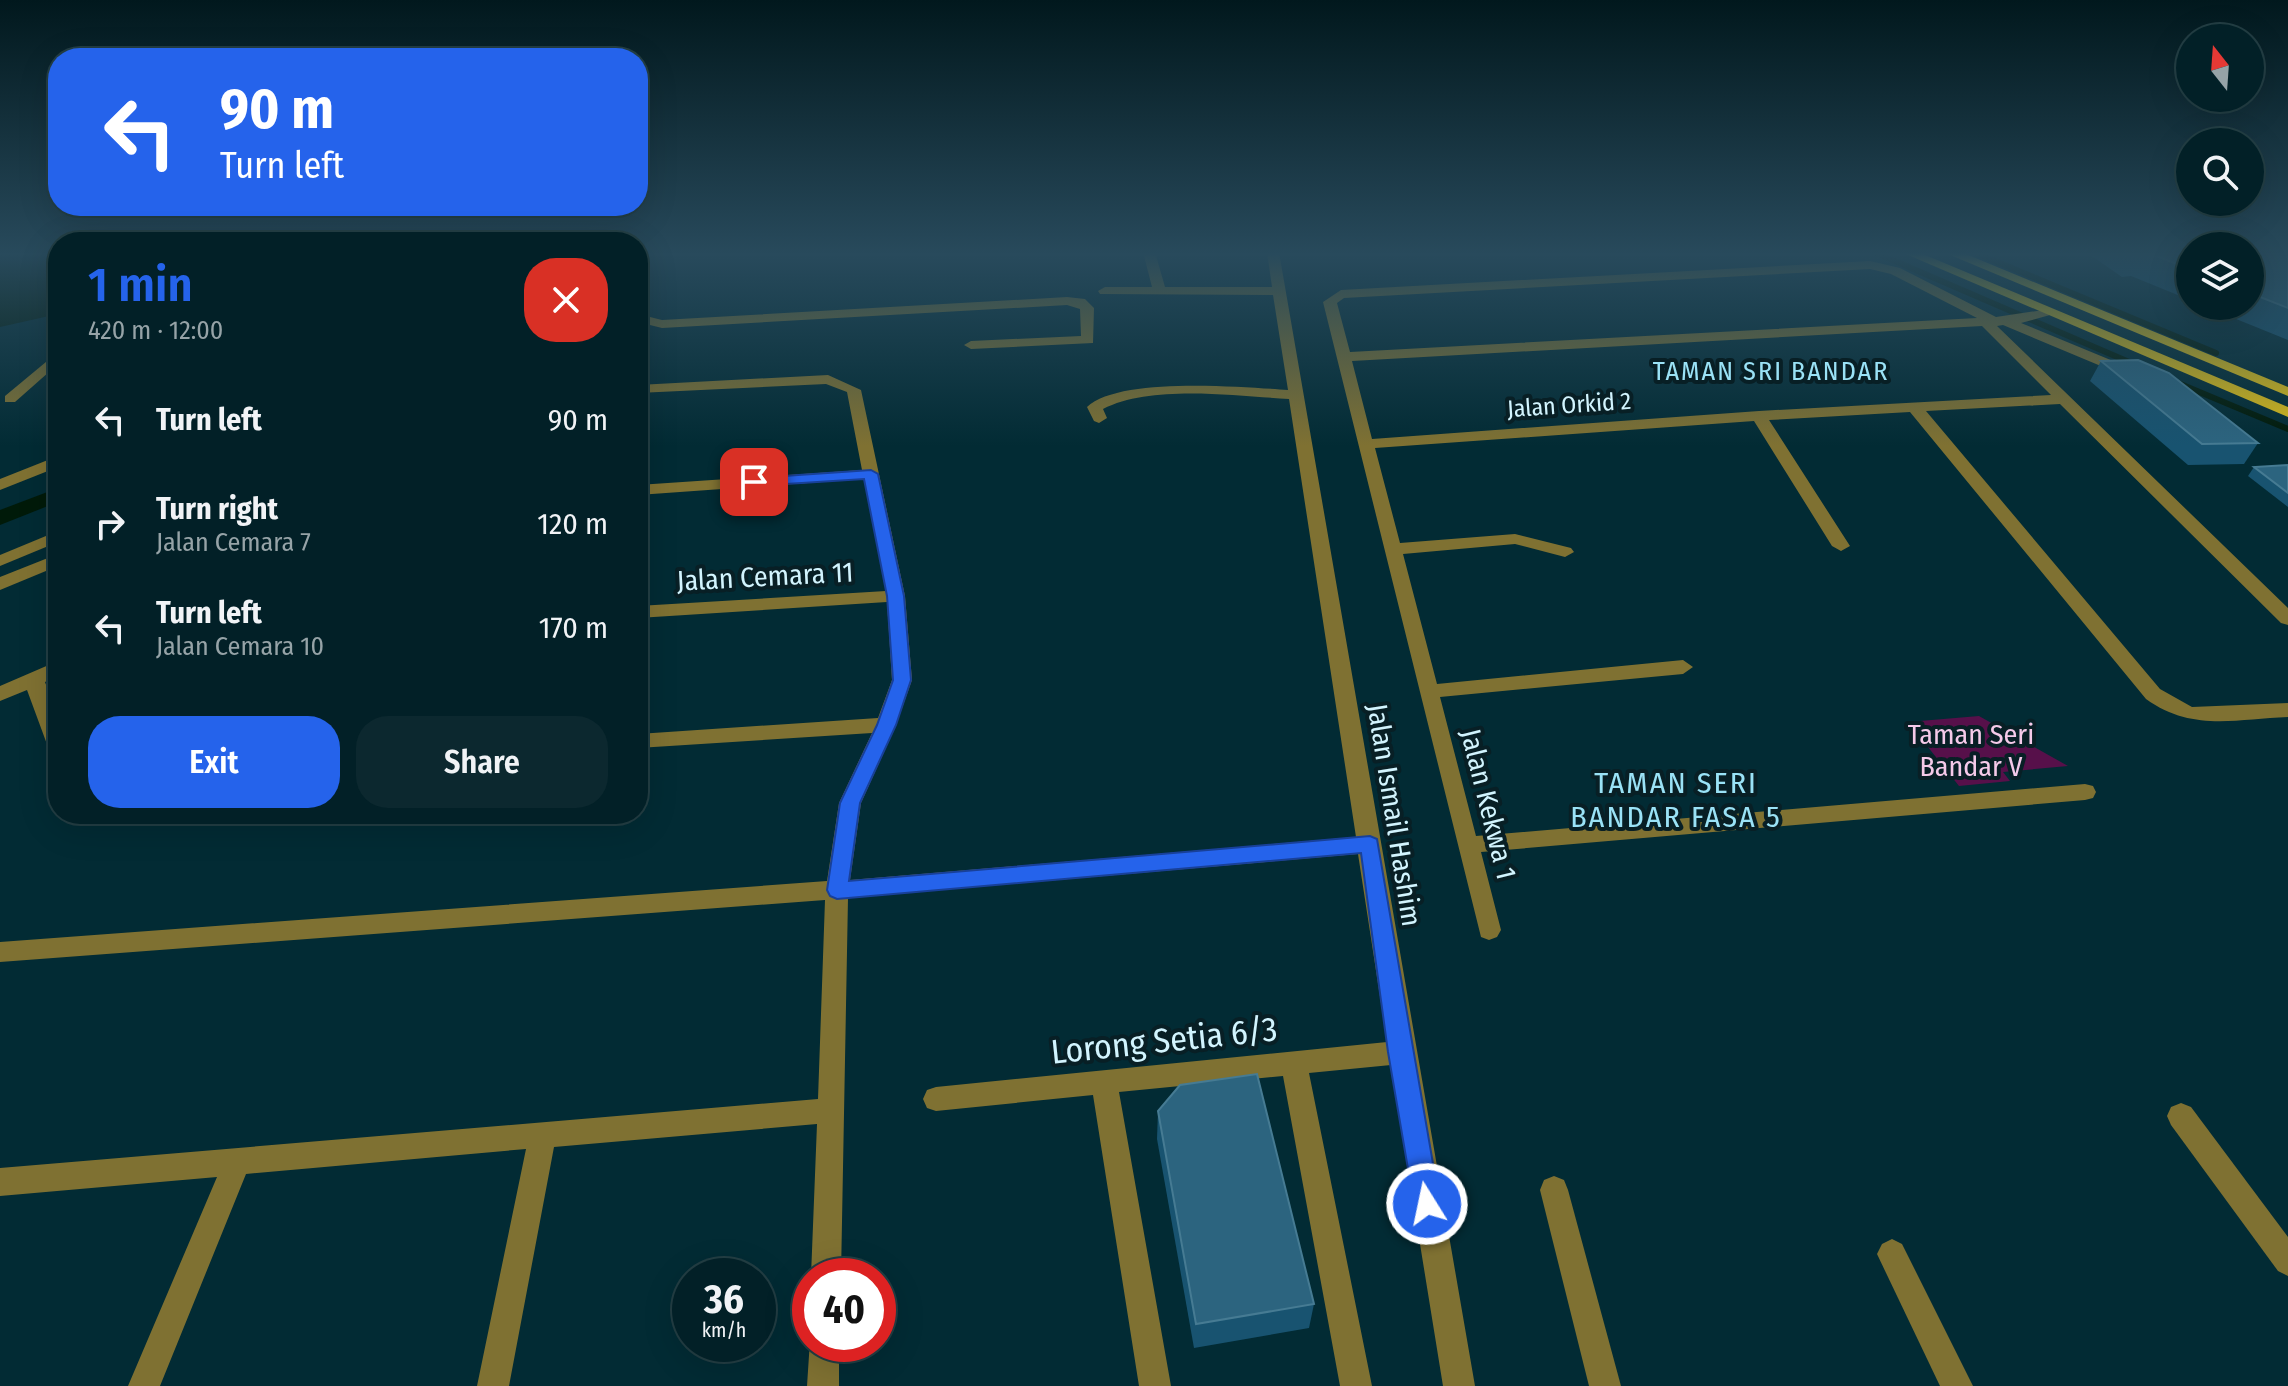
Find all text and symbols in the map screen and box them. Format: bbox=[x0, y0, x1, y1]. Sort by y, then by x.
north arrow bbox=[2176, 24, 2264, 112]
map controls bbox=[2176, 24, 2264, 320]
text: 90 m bbox=[220, 76, 334, 143]
icon: left bbox=[88, 80, 192, 184]
button: search bbox=[2176, 128, 2264, 216]
text: Turn left bbox=[220, 144, 344, 188]
button: layers bbox=[2176, 232, 2264, 320]
text: 1 min bbox=[88, 256, 193, 314]
button: close bbox=[524, 258, 608, 342]
text: 420 m · 12:00 bbox=[88, 315, 223, 346]
district label: TAMAN SRI BANDAR bbox=[1653, 356, 1889, 387]
street label: Jalan Orkid 2 bbox=[1506, 387, 1632, 423]
icon: left bbox=[88, 398, 132, 442]
text: Turn left bbox=[156, 402, 262, 438]
text: 90 m bbox=[548, 402, 608, 438]
pin bbox=[720, 448, 788, 516]
icon: arrive bbox=[732, 460, 776, 504]
text: Turn right bbox=[156, 491, 278, 527]
icon: right bbox=[88, 502, 132, 546]
text: 120 m bbox=[537, 506, 608, 542]
text: Jalan Cemara 7 bbox=[156, 527, 311, 558]
street label: Jalan Cemara 11 bbox=[676, 555, 854, 598]
text: Turn left bbox=[156, 595, 262, 631]
icon: left bbox=[88, 606, 132, 650]
text: 170 m bbox=[539, 610, 608, 646]
text: Jalan Cemara 10 bbox=[156, 631, 324, 662]
street label: Jalan Ismail Hashim bbox=[1361, 701, 1428, 929]
button: Exit bbox=[88, 716, 340, 808]
button: Share bbox=[356, 716, 608, 808]
park label: Taman Seri Bandar V bbox=[1908, 718, 2034, 783]
street label: Jalan Kekwa 1 bbox=[1454, 725, 1523, 883]
district label: TAMAN SERI BANDAR FASA 5 bbox=[1570, 765, 1782, 835]
street label: Lorong Setia 6/3 bbox=[1049, 1008, 1279, 1073]
position arrow bbox=[1385, 1162, 1469, 1246]
speed limit sign: 40 bbox=[792, 1258, 896, 1362]
text: 36 bbox=[704, 1276, 744, 1324]
text: km/h bbox=[702, 1318, 746, 1342]

